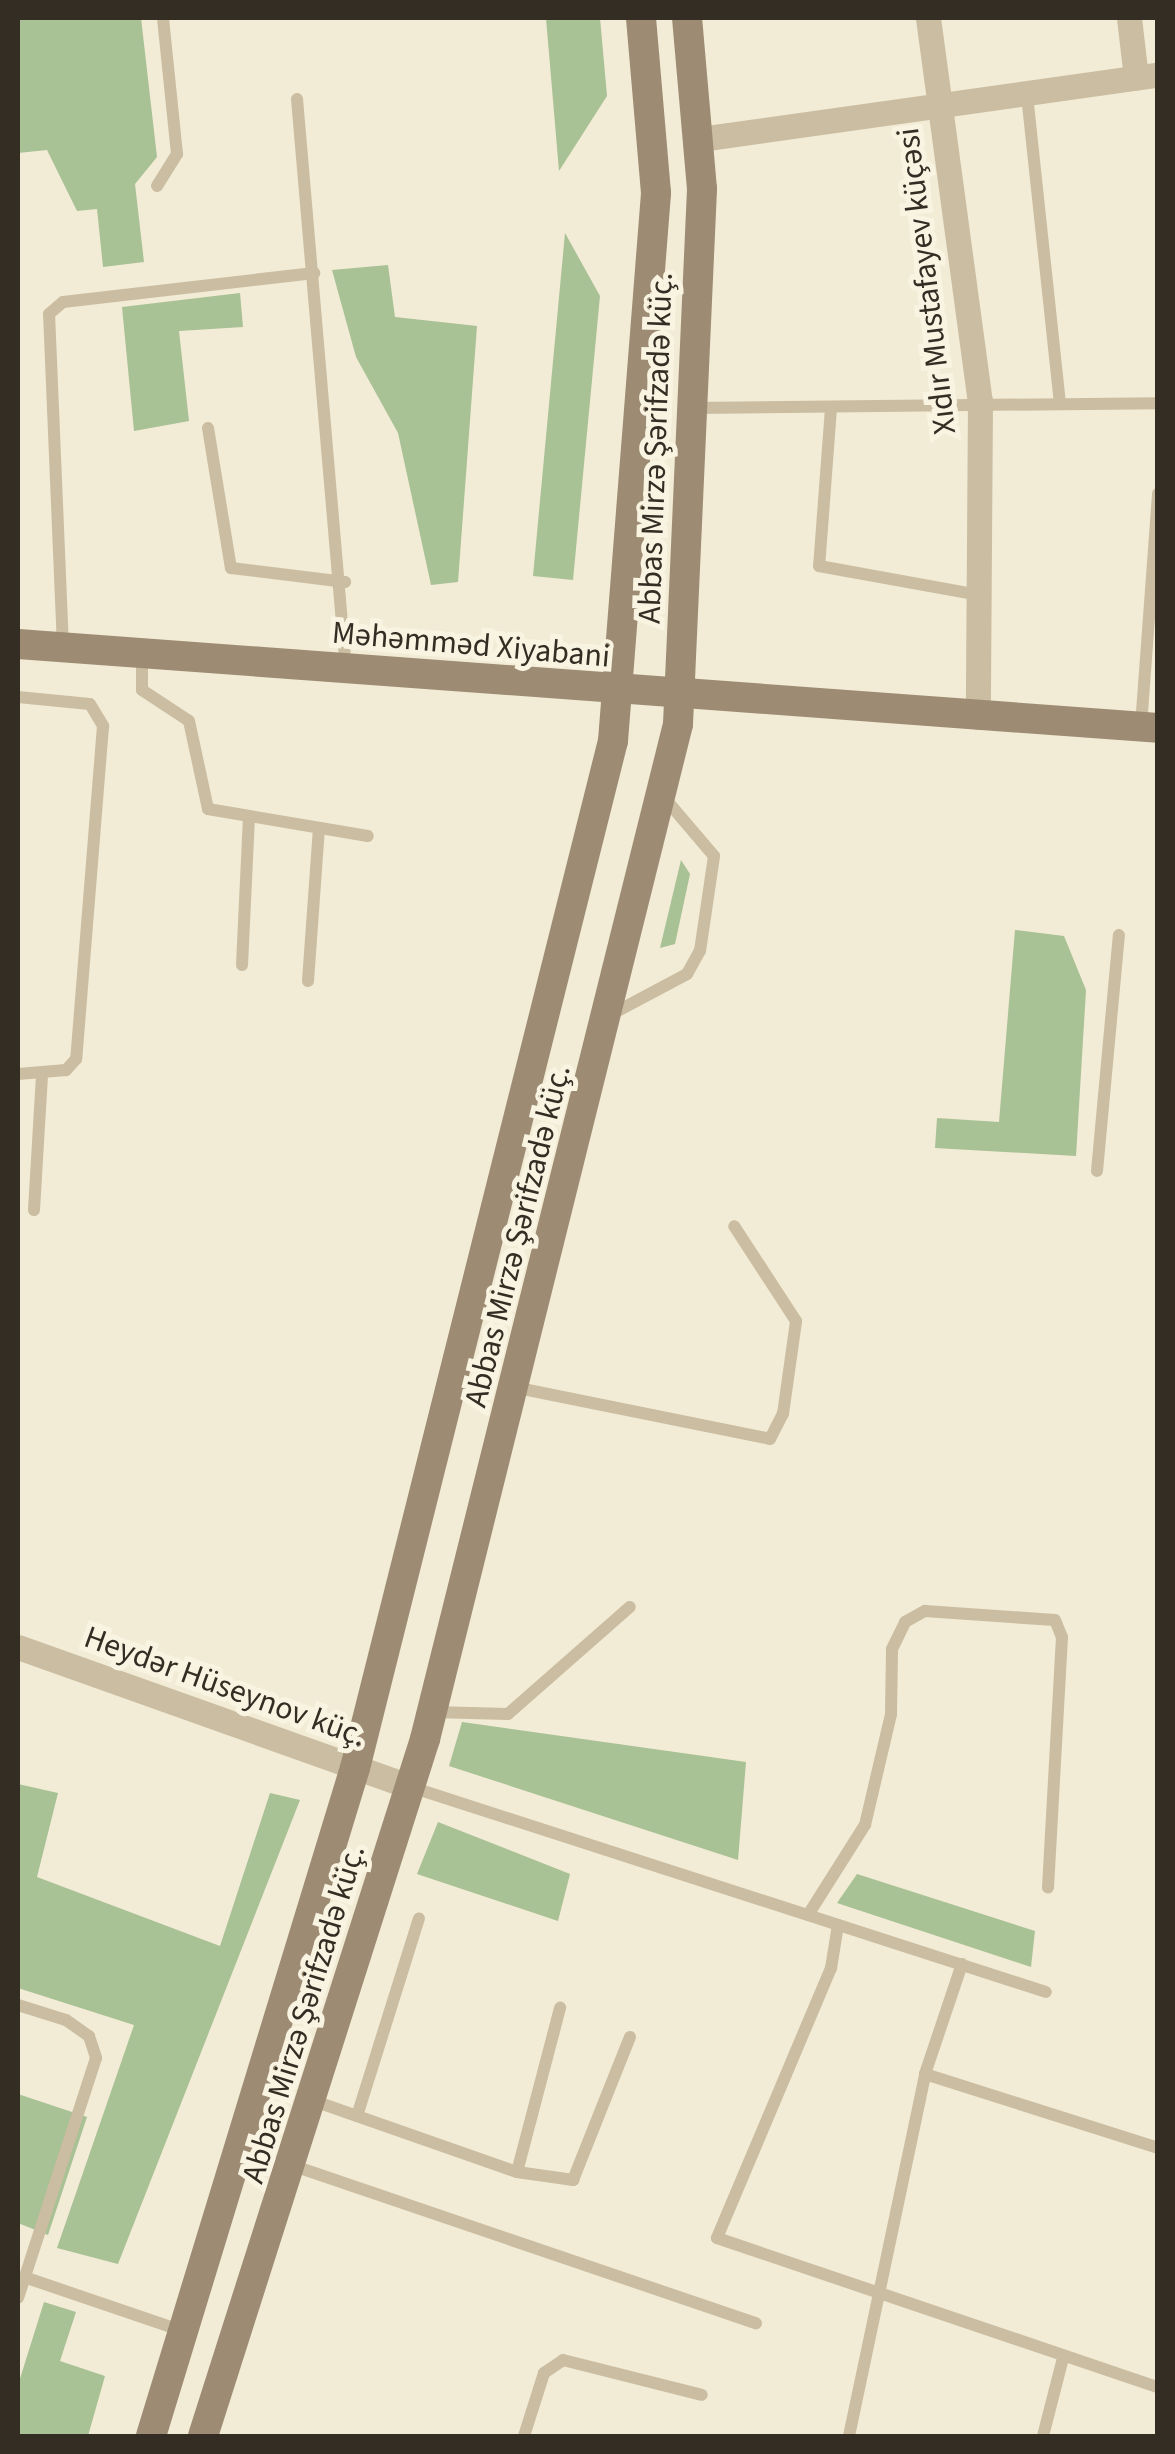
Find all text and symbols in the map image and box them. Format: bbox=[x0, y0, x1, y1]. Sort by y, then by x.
street label: Xıdır Mustafayev küçəsi bbox=[889, 125, 965, 437]
street label: Abbas Mirzə Şərifzadə küç. bbox=[631, 272, 681, 624]
street label: Məhəmməd Xiyabani bbox=[330, 614, 612, 676]
street label: Abbas Mirzə Şərifzadə küç. bbox=[457, 1061, 579, 1411]
street label: Heydər Hüseynov küç. bbox=[79, 1618, 371, 1756]
street label: Abbas Mirzə Şərifzadə küç. bbox=[234, 1840, 374, 2188]

